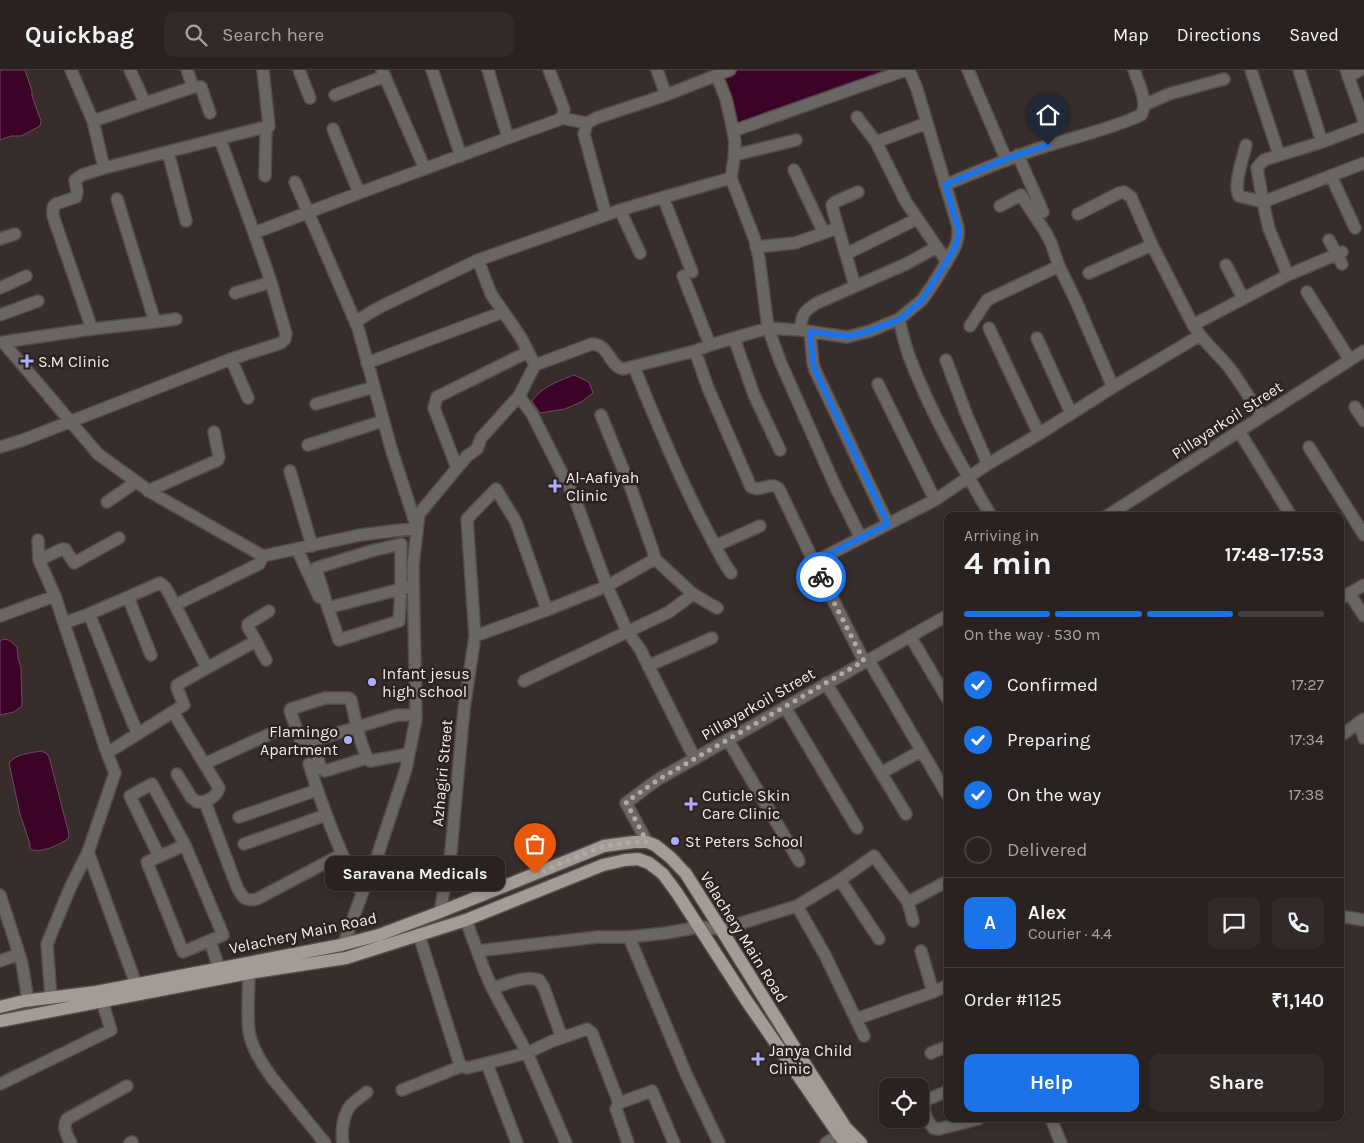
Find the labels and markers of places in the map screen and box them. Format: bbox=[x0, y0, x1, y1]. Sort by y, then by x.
pin bbox=[1027, 94, 1069, 145]
place label: S.M Clinic bbox=[38, 352, 110, 371]
marker: S.M Clinic bbox=[20, 354, 34, 368]
place label: Al-Aafiyah Clinic bbox=[566, 468, 639, 505]
marker: Al-Aafiyah Clinic bbox=[548, 479, 562, 493]
place label: Infant jesus high school bbox=[382, 664, 470, 701]
marker: Infant jesus high school bbox=[366, 676, 378, 688]
place label: Flamingo Apartment bbox=[260, 722, 338, 759]
marker: Flamingo Apartment bbox=[342, 734, 354, 746]
place label: Cuticle Skin Care Clinic bbox=[702, 786, 790, 823]
marker: Cuticle Skin Care Clinic bbox=[684, 797, 698, 811]
pin bbox=[514, 823, 556, 874]
place label: St Peters School bbox=[685, 832, 803, 851]
marker: St Peters School bbox=[669, 835, 681, 847]
callout: Saravana Medicals bbox=[325, 856, 505, 892]
place label: Janya Child Clinic bbox=[769, 1041, 852, 1078]
marker: Janya Child Clinic bbox=[751, 1052, 765, 1066]

